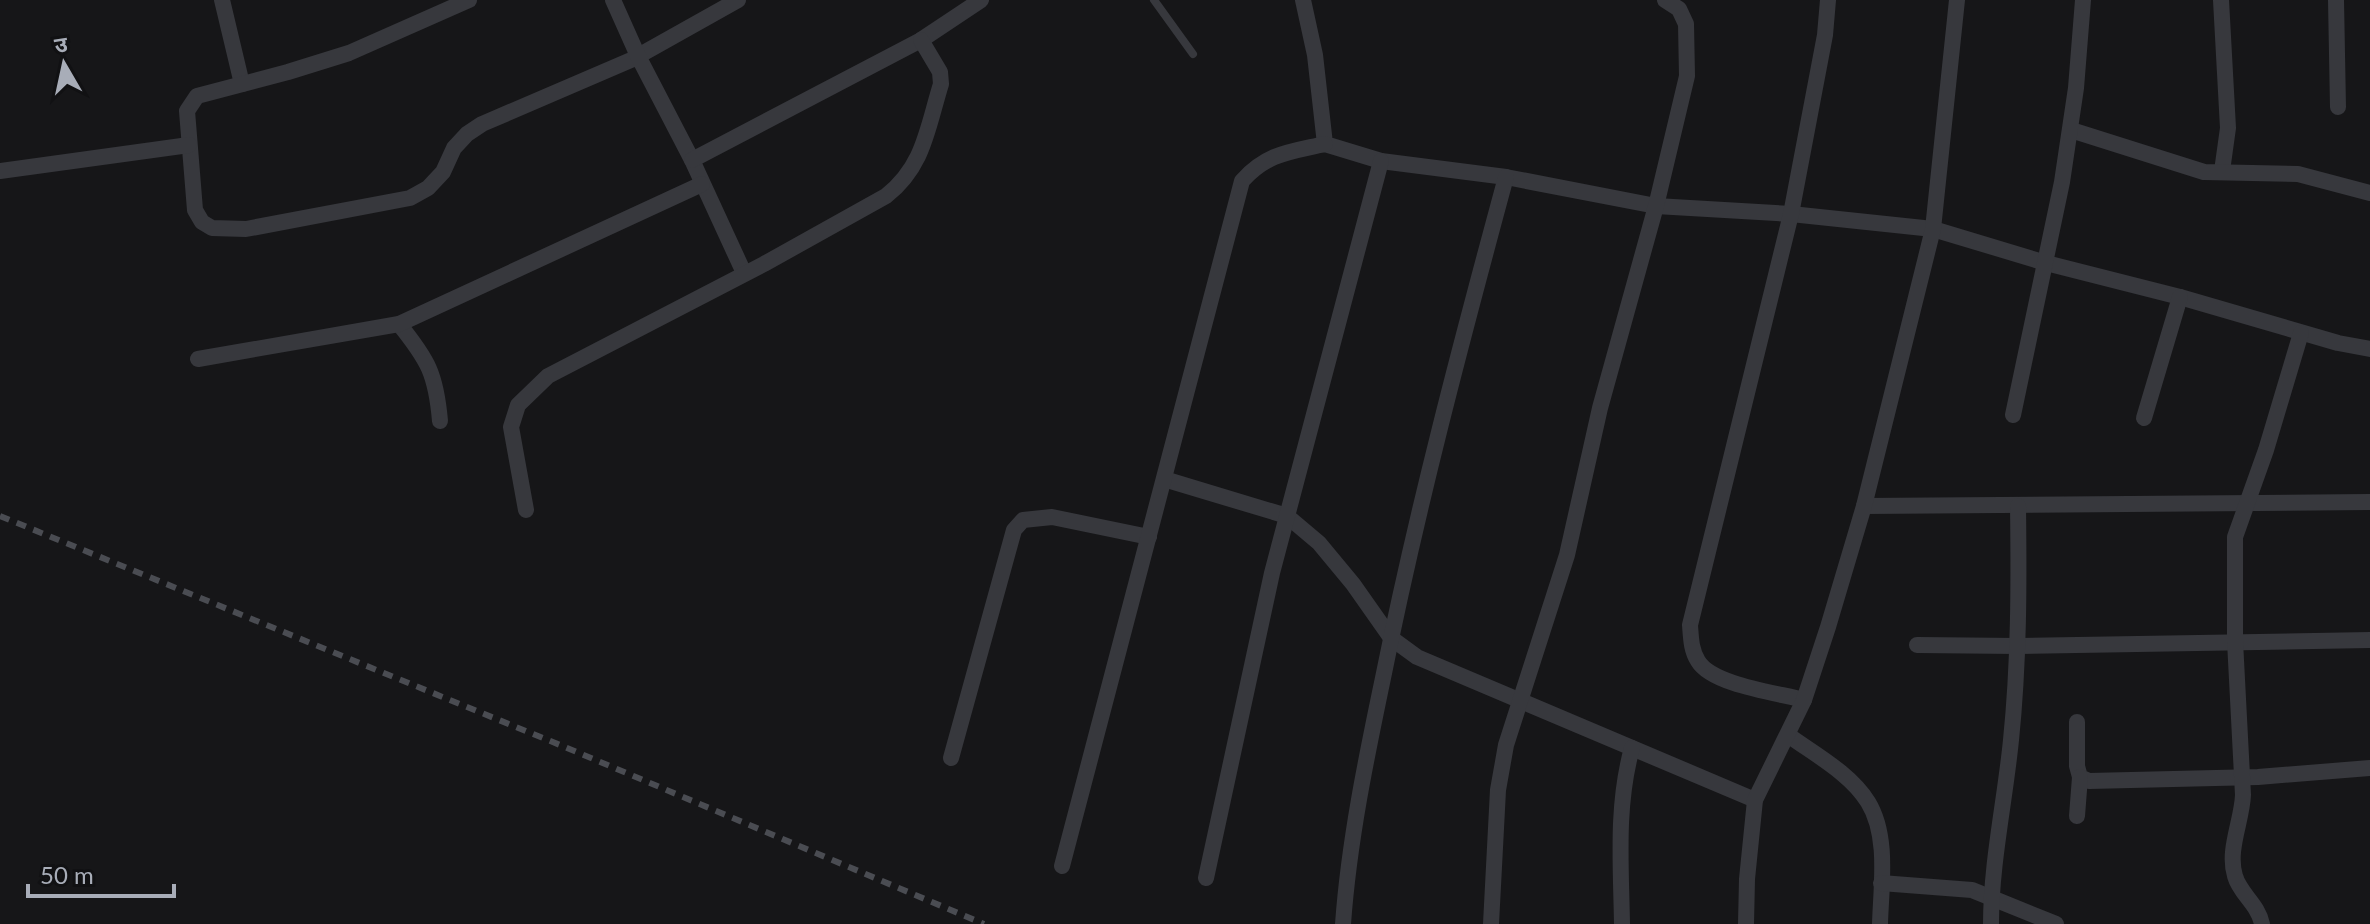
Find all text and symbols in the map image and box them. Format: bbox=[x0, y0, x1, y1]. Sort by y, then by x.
north arrow bbox=[24, 24, 104, 104]
text: उ bbox=[52, 29, 70, 58]
scale bar bbox=[28, 848, 174, 898]
text: 50 m bbox=[40, 860, 94, 889]

